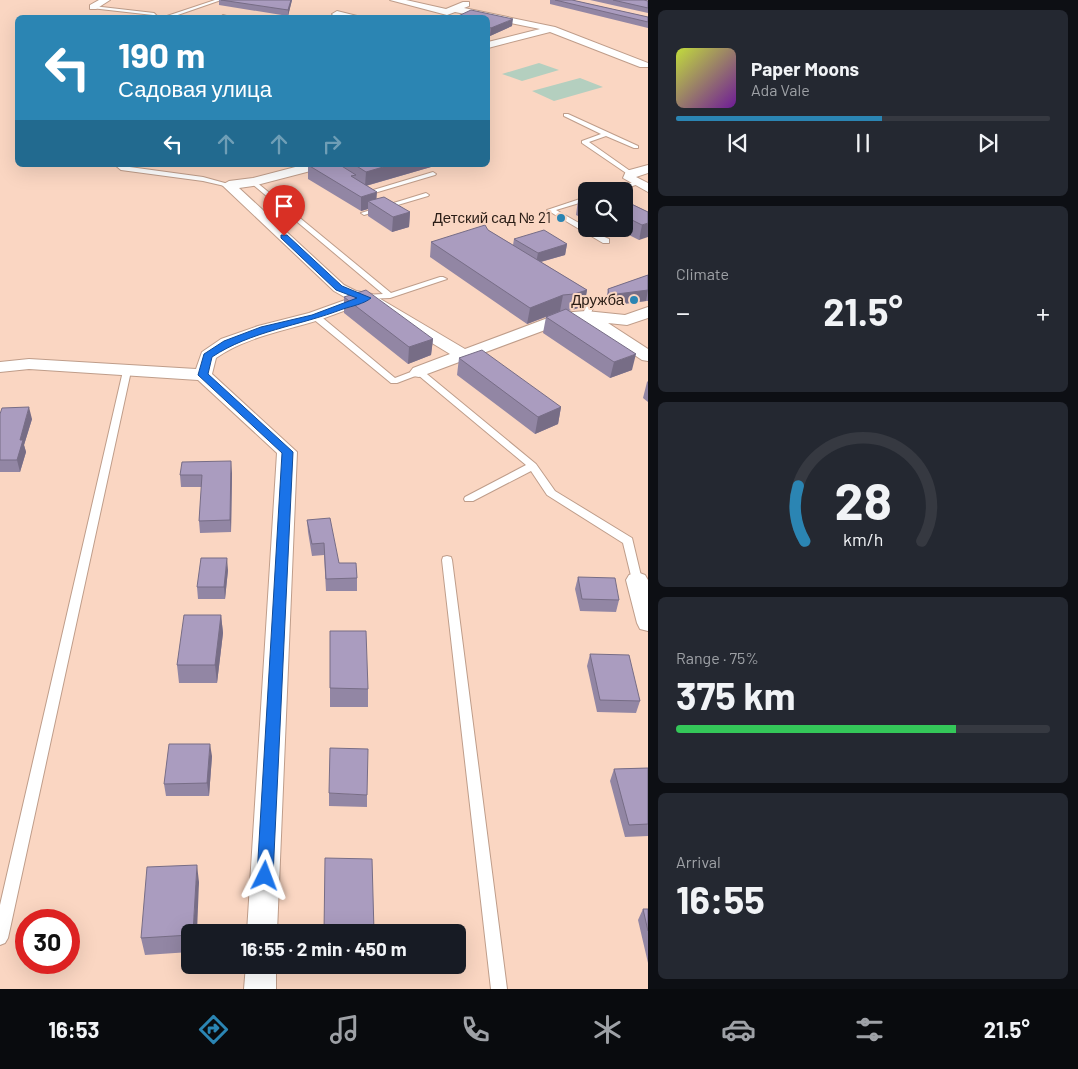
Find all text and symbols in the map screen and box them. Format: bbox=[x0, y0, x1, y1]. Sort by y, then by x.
text: 190 m bbox=[118, 33, 205, 75]
icon: left bbox=[35, 35, 100, 100]
text: Paper Moons bbox=[751, 57, 859, 80]
text: Садовая улица bbox=[118, 75, 272, 101]
text: Ada Vale bbox=[751, 80, 810, 99]
icon: previous bbox=[724, 129, 752, 157]
icon: pause bbox=[849, 129, 877, 157]
icon: next bbox=[974, 129, 1002, 157]
icon: left bbox=[159, 130, 187, 158]
icon: ahead bbox=[212, 130, 240, 158]
icon: ahead bbox=[265, 130, 293, 158]
icon: right bbox=[318, 130, 346, 158]
map controls bbox=[578, 182, 633, 237]
button: search bbox=[578, 182, 633, 237]
pin bbox=[263, 185, 305, 236]
icon: arrive bbox=[270, 192, 298, 220]
place label: Детский сад № 21 bbox=[433, 208, 551, 226]
marker: Детский сад № 21 bbox=[555, 212, 567, 224]
text: Climate bbox=[676, 264, 729, 283]
text: 21.5° bbox=[823, 288, 903, 334]
place label: Дружба bbox=[571, 290, 625, 308]
marker: Дружба bbox=[628, 294, 640, 306]
text: − bbox=[676, 295, 690, 329]
text: + bbox=[1036, 295, 1050, 329]
text: 28 bbox=[834, 468, 892, 530]
text: km/h bbox=[843, 528, 883, 550]
text: Range · 75% bbox=[676, 648, 759, 667]
text: 375 km bbox=[676, 672, 795, 718]
position arrow bbox=[238, 849, 290, 901]
text: Arrival bbox=[676, 852, 721, 871]
text: 16:55 bbox=[676, 876, 765, 922]
speed limit sign: 30 bbox=[15, 909, 80, 974]
text: 16:55 · 2 min · 450 m bbox=[240, 937, 407, 960]
icon: directions bbox=[196, 1012, 231, 1047]
icon: music bbox=[327, 1012, 362, 1047]
icon: phone bbox=[458, 1012, 493, 1047]
icon: climate bbox=[590, 1012, 625, 1047]
icon: car bbox=[721, 1012, 756, 1047]
icon: filters bbox=[852, 1012, 887, 1047]
text: 16:53 bbox=[48, 1016, 100, 1042]
text: 21.5° bbox=[984, 1016, 1030, 1042]

